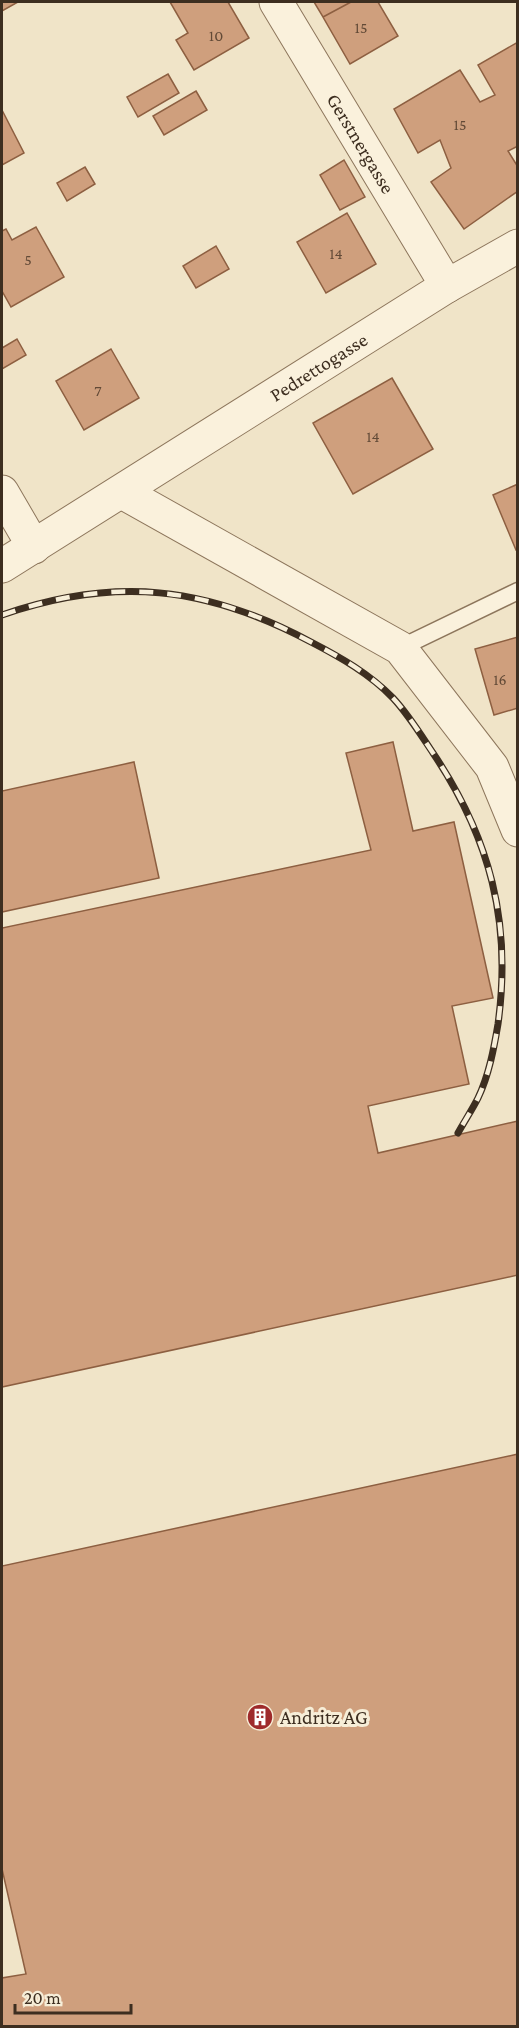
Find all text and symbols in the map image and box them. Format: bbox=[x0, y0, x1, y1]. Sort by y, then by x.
house number: 15 bbox=[355, 19, 367, 36]
house number: 10 bbox=[209, 27, 223, 44]
street label: Gerstnergasse bbox=[323, 89, 400, 197]
house number: 15 bbox=[454, 116, 466, 133]
house number: 14 bbox=[329, 245, 343, 262]
house number: 5 bbox=[24, 251, 32, 268]
street label: Pedrettogasse bbox=[266, 328, 371, 406]
house number: 7 bbox=[94, 382, 102, 399]
house number: 14 bbox=[366, 428, 380, 445]
house number: 16 bbox=[493, 671, 507, 688]
building icon: Andritz AG bbox=[245, 1702, 275, 1732]
place label: Andritz AG bbox=[280, 1706, 368, 1728]
scale bar bbox=[15, 1977, 130, 2015]
text: 20 m bbox=[24, 1988, 61, 2008]

